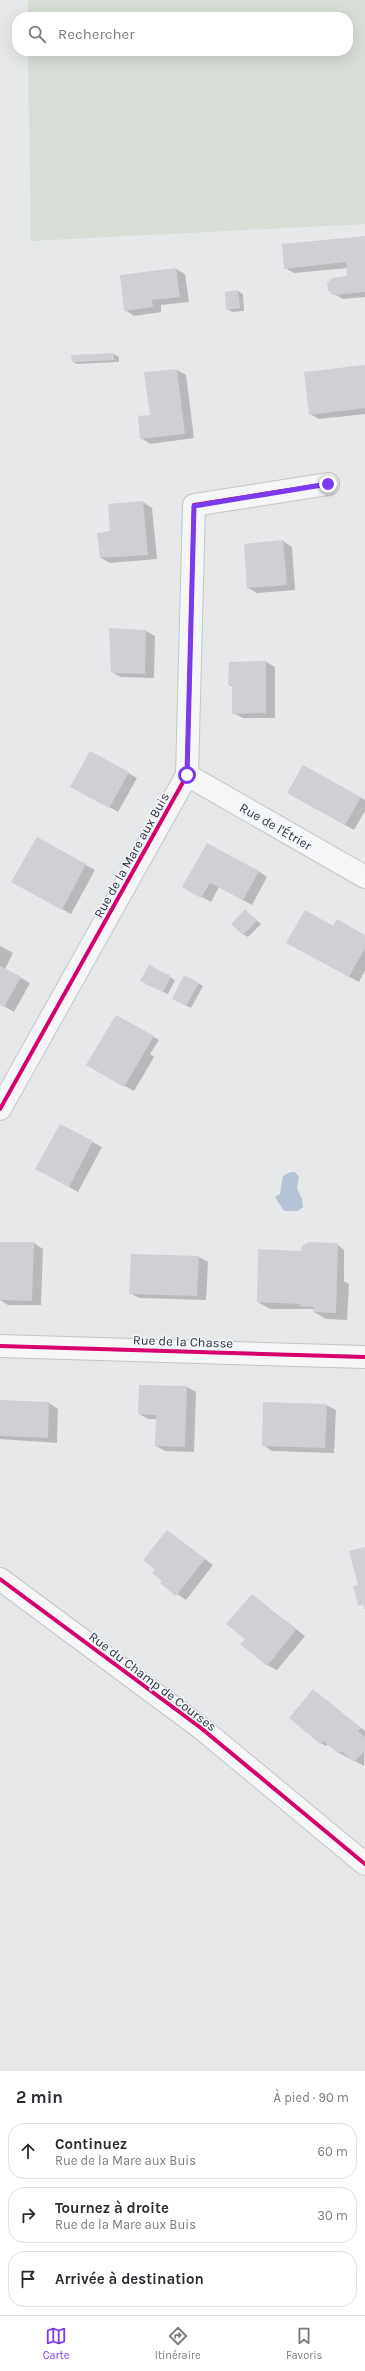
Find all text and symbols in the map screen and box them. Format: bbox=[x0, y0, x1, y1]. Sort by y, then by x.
search box bbox=[12, 12, 353, 56]
icon: search bbox=[26, 23, 48, 45]
text: Rechercher bbox=[58, 25, 135, 43]
route end bbox=[319, 475, 337, 493]
route start bbox=[178, 766, 196, 784]
street label: Rue de la Mare aux Buis bbox=[91, 790, 172, 921]
street label: Rue de l'Étrier bbox=[237, 798, 316, 853]
street label: Rue de la Chasse bbox=[133, 1332, 234, 1351]
street label: Rue du Champ de Courses bbox=[86, 1629, 219, 1734]
text: 2 min bbox=[16, 2087, 63, 2107]
text: À pied · 90 m bbox=[274, 2090, 349, 2105]
text: Continuez bbox=[55, 2135, 127, 2153]
icon: ahead bbox=[17, 2140, 39, 2162]
text: 60 m bbox=[318, 2144, 348, 2159]
text: Rue de la Mare aux Buis bbox=[55, 2153, 196, 2168]
text: Tournez à droite bbox=[55, 2199, 169, 2217]
icon: right bbox=[17, 2204, 39, 2226]
text: 30 m bbox=[317, 2208, 348, 2223]
text: Rue de la Mare aux Buis bbox=[55, 2217, 196, 2232]
icon: arrive bbox=[17, 2268, 39, 2290]
text: Arrivée à destination bbox=[55, 2270, 204, 2288]
tab: Carte bbox=[43, 2325, 69, 2362]
tab: Itinéraire bbox=[155, 2325, 201, 2362]
tab: Favoris bbox=[286, 2325, 322, 2362]

